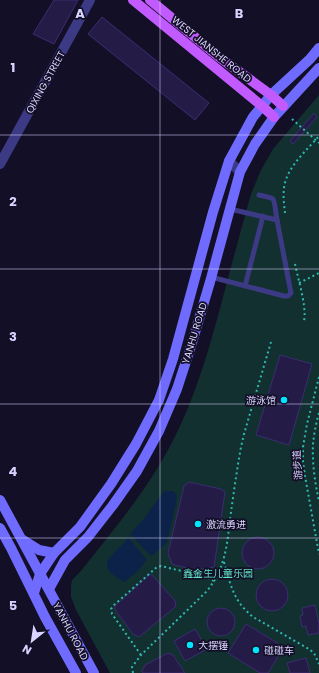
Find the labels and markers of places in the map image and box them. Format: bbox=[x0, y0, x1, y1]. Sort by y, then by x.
place label: 游泳馆 bbox=[246, 393, 276, 408]
marker: 游泳馆 bbox=[279, 395, 289, 405]
place label: 激流勇进 bbox=[206, 517, 246, 532]
marker: 激流勇进 bbox=[193, 519, 203, 529]
place label: 大摆锤 bbox=[198, 638, 228, 653]
marker: 大摆锤 bbox=[185, 640, 195, 650]
place label: 碰碰车 bbox=[264, 643, 294, 658]
marker: 碰碰车 bbox=[251, 645, 261, 655]

